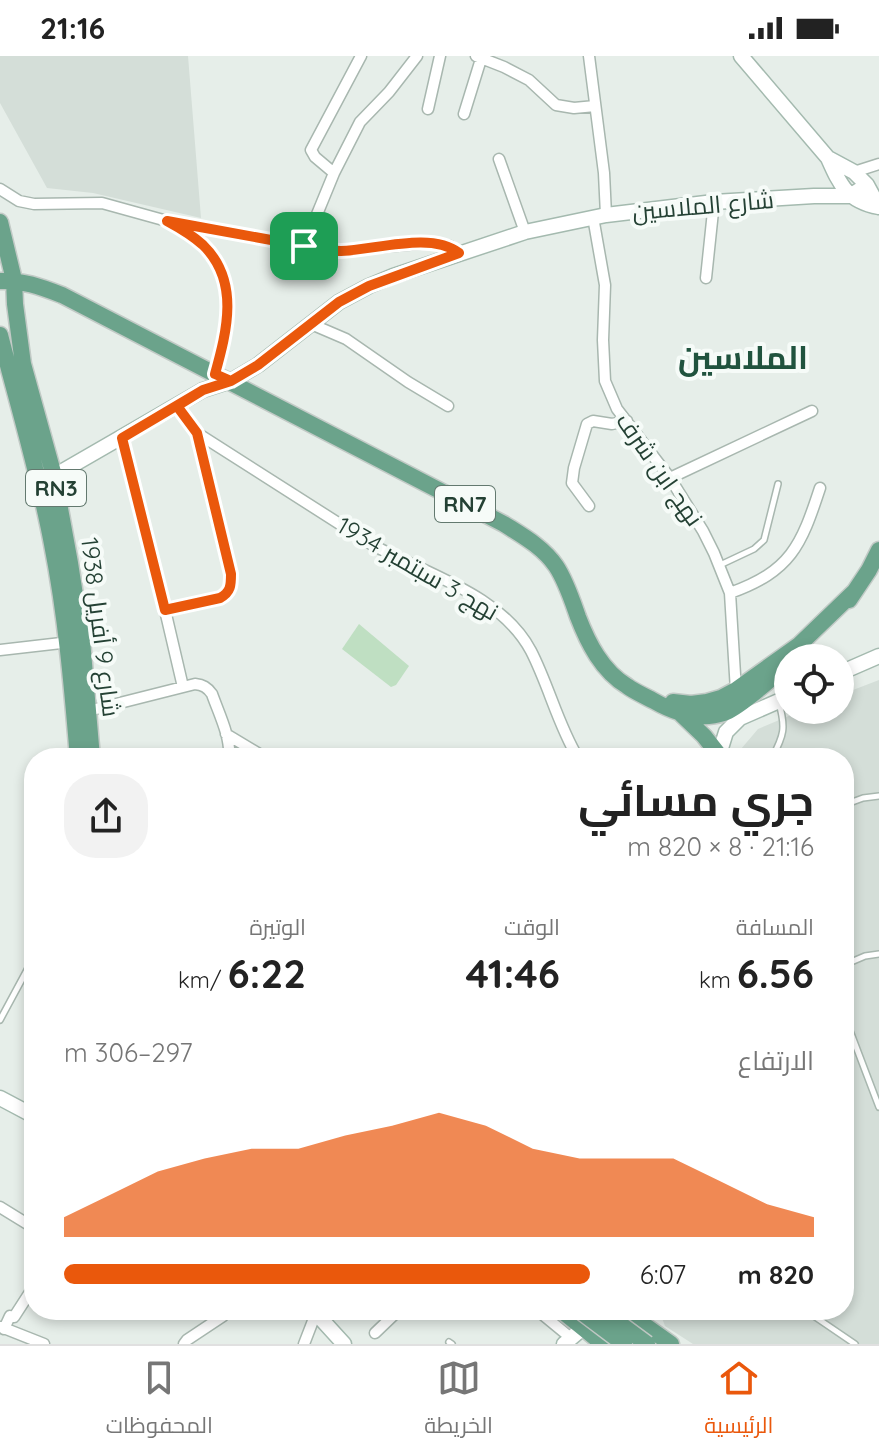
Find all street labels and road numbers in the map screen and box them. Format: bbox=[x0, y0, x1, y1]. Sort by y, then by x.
street label: شارع الملاسين bbox=[631, 184, 775, 228]
street label: نهج ابن شرف bbox=[608, 407, 710, 533]
road number: RN3 bbox=[26, 470, 86, 506]
road number: RN7 bbox=[435, 486, 495, 522]
street label: نهج 3 سبتمبر 1934 bbox=[331, 510, 504, 628]
street label: شارع 9 أفريل 1938 bbox=[73, 535, 127, 719]

